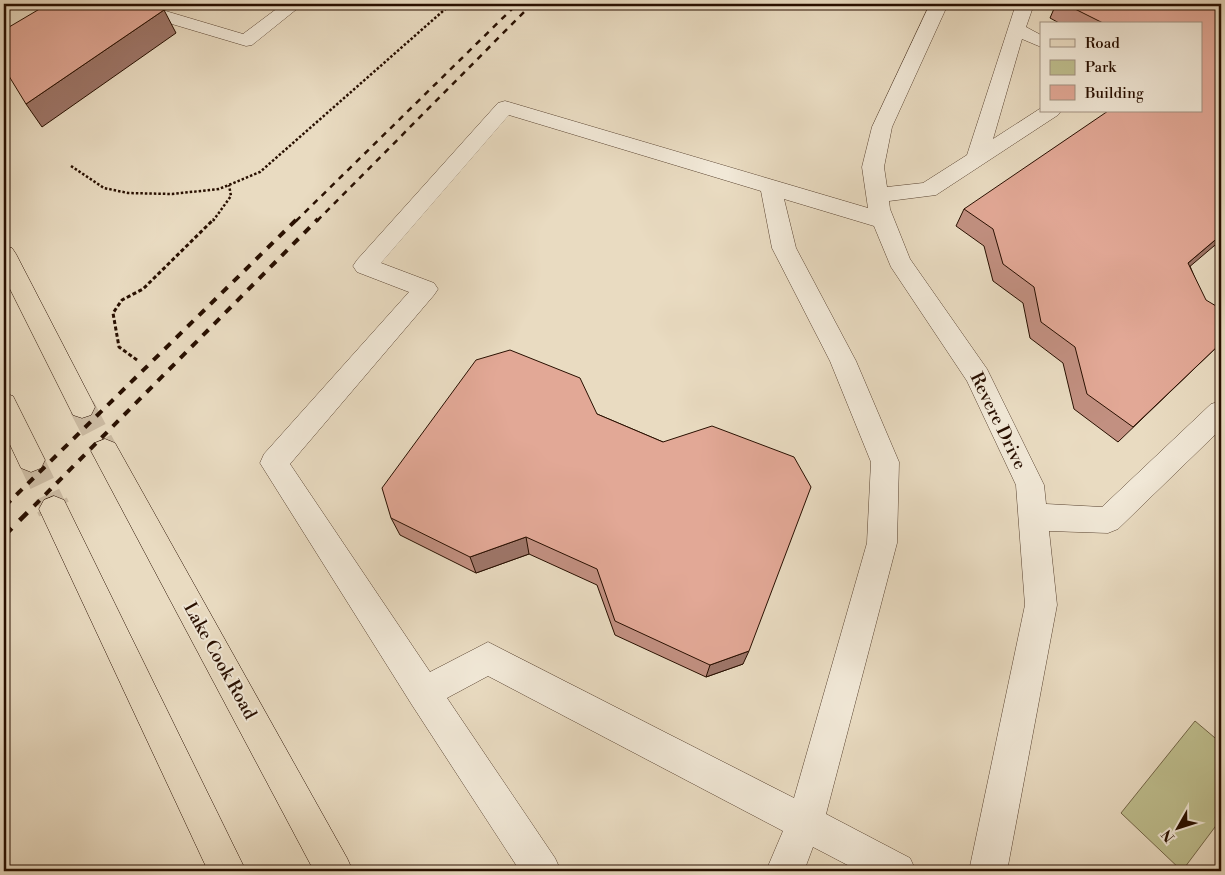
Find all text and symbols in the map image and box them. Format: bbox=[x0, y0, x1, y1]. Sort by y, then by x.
legend bbox=[1040, 22, 1202, 112]
text: Road bbox=[1085, 34, 1120, 53]
text: Park bbox=[1085, 58, 1117, 77]
text: Building bbox=[1084, 84, 1144, 103]
street label: Revere Drive bbox=[965, 369, 1031, 473]
street label: Lake Cook Road bbox=[178, 598, 262, 724]
north arrow bbox=[1152, 802, 1202, 852]
text: N bbox=[1158, 826, 1179, 846]

